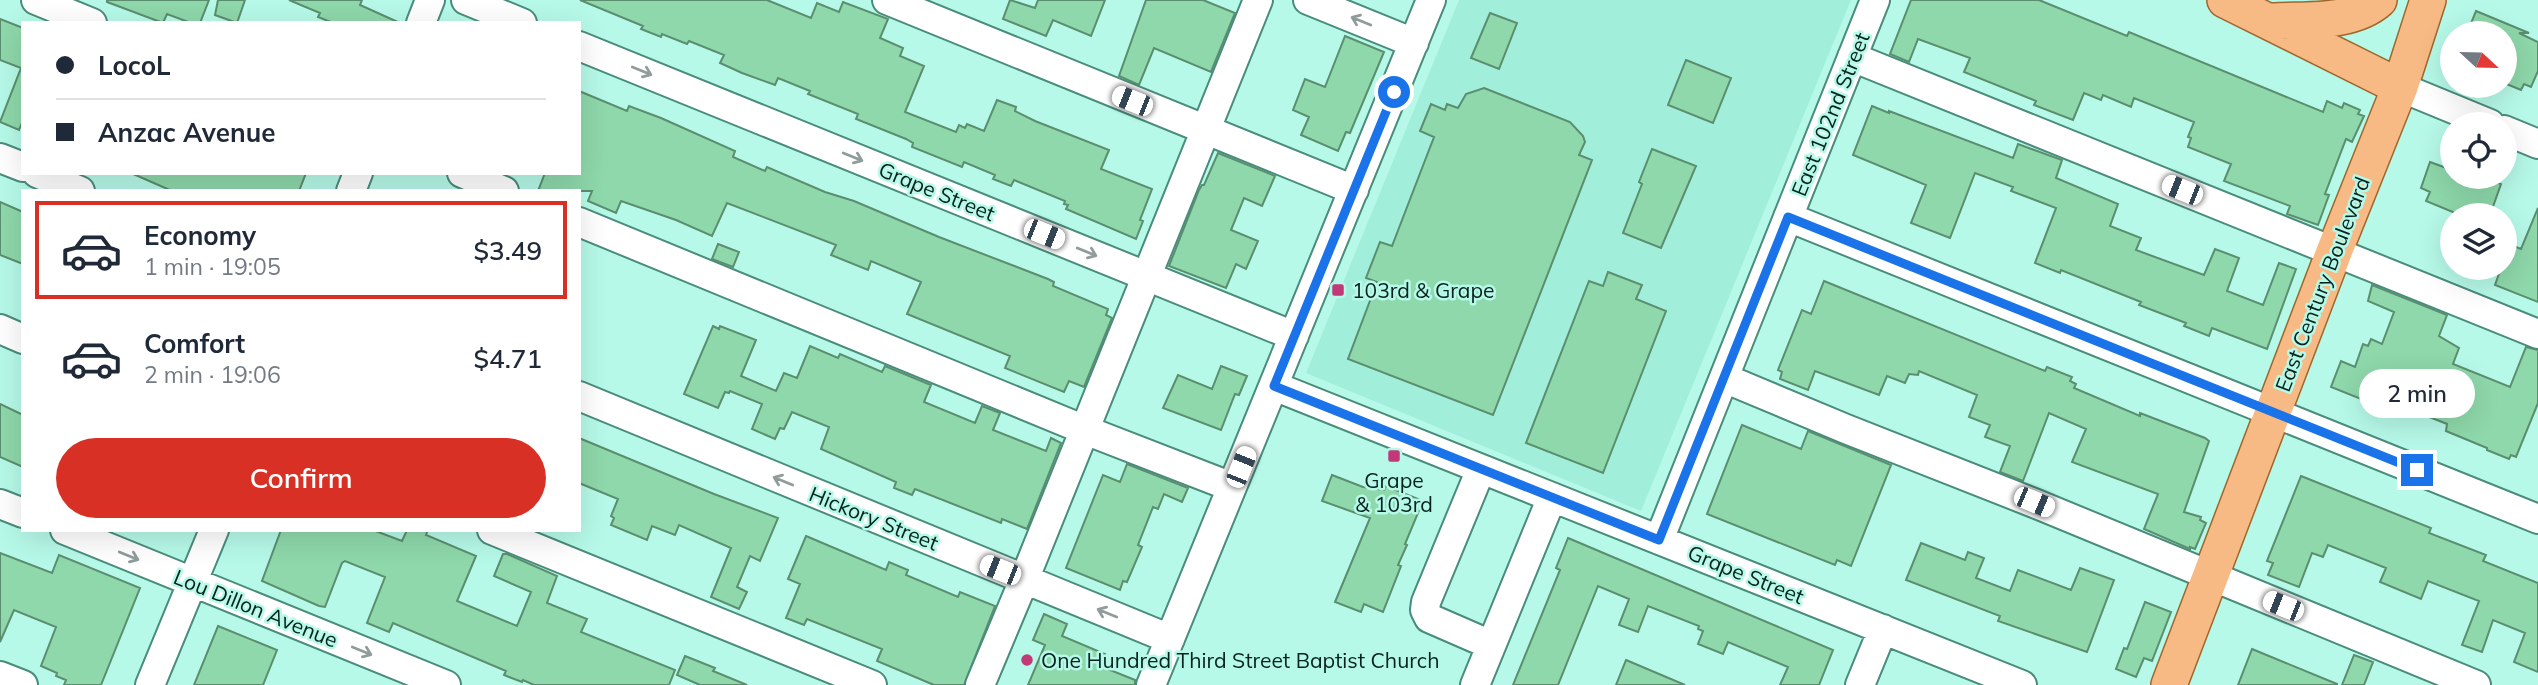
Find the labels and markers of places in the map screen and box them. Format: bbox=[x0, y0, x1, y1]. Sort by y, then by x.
place label: 103rd & Grape bbox=[1352, 277, 1494, 303]
marker: 103rd & Grape bbox=[1330, 282, 1346, 298]
marker: Grape & 103rd bbox=[1386, 448, 1402, 464]
place label: Grape & 103rd bbox=[1355, 467, 1433, 517]
place label: One Hundred Third Street Baptist Church bbox=[1041, 647, 1439, 673]
marker: One Hundred Third Street Baptist Church bbox=[1019, 652, 1035, 668]

